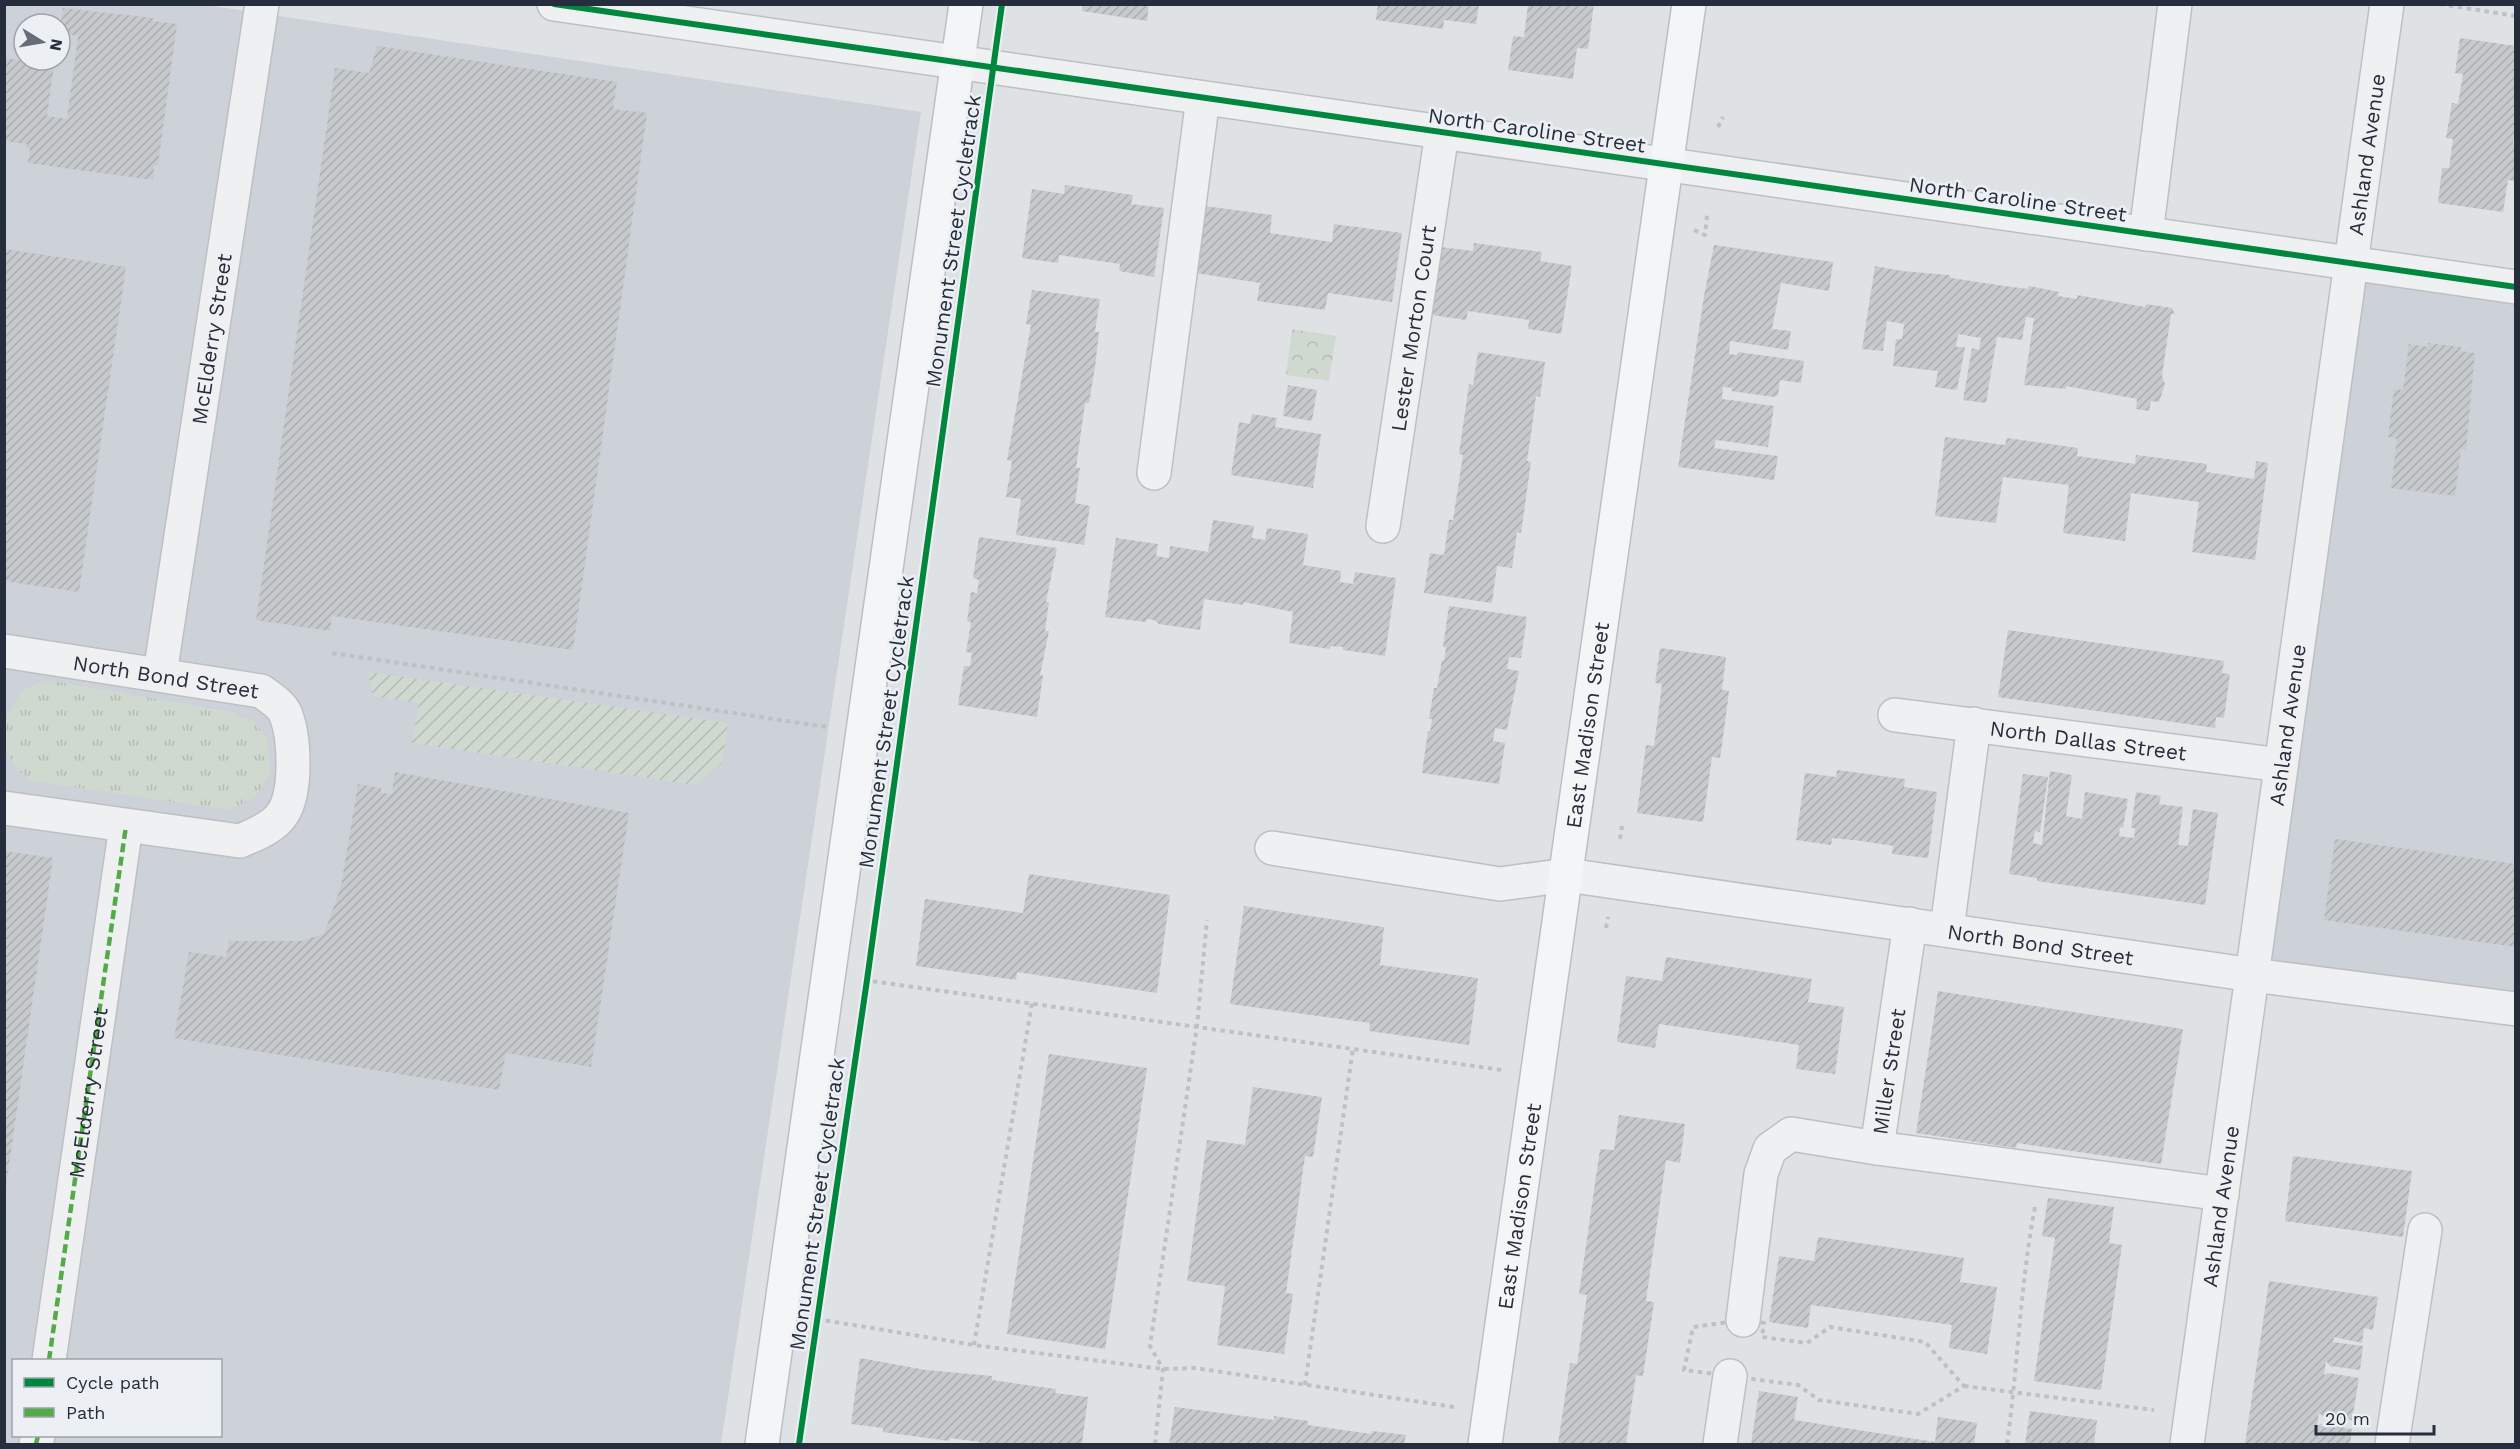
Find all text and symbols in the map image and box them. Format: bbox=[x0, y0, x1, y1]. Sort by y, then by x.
north arrow bbox=[12, 12, 72, 72]
text: N bbox=[46, 37, 67, 52]
street label: Ashland Avenue bbox=[2343, 72, 2390, 237]
street label: Monument Street Cycletrack bbox=[920, 93, 986, 389]
street label: North Caroline Street bbox=[1427, 102, 1648, 158]
street label: North Caroline Street bbox=[1908, 171, 2129, 227]
street label: Lester Morton Court bbox=[1385, 223, 1441, 433]
street label: McElderry Street bbox=[186, 251, 236, 426]
street label: Monument Street Cycletrack bbox=[853, 574, 919, 870]
street label: East Madison Street bbox=[1560, 620, 1614, 830]
street label: Ashland Avenue bbox=[2263, 642, 2310, 807]
street label: North Bond Street bbox=[71, 649, 261, 703]
street label: North Dallas Street bbox=[1989, 715, 2188, 765]
street label: North Bond Street bbox=[1946, 918, 2135, 970]
street label: McElderry Street bbox=[63, 1005, 112, 1180]
street label: Miller Street bbox=[1867, 1007, 1910, 1136]
street label: Monument Street Cycletrack bbox=[784, 1056, 850, 1352]
street label: East Madison Street bbox=[1492, 1101, 1546, 1311]
street label: Ashland Avenue bbox=[2196, 1124, 2244, 1289]
legend bbox=[12, 1359, 222, 1437]
text: Cycle path bbox=[66, 1372, 160, 1393]
scale bar bbox=[2316, 1398, 2434, 1436]
text: Path bbox=[66, 1402, 106, 1423]
text: 20 m bbox=[2325, 1408, 2370, 1429]

